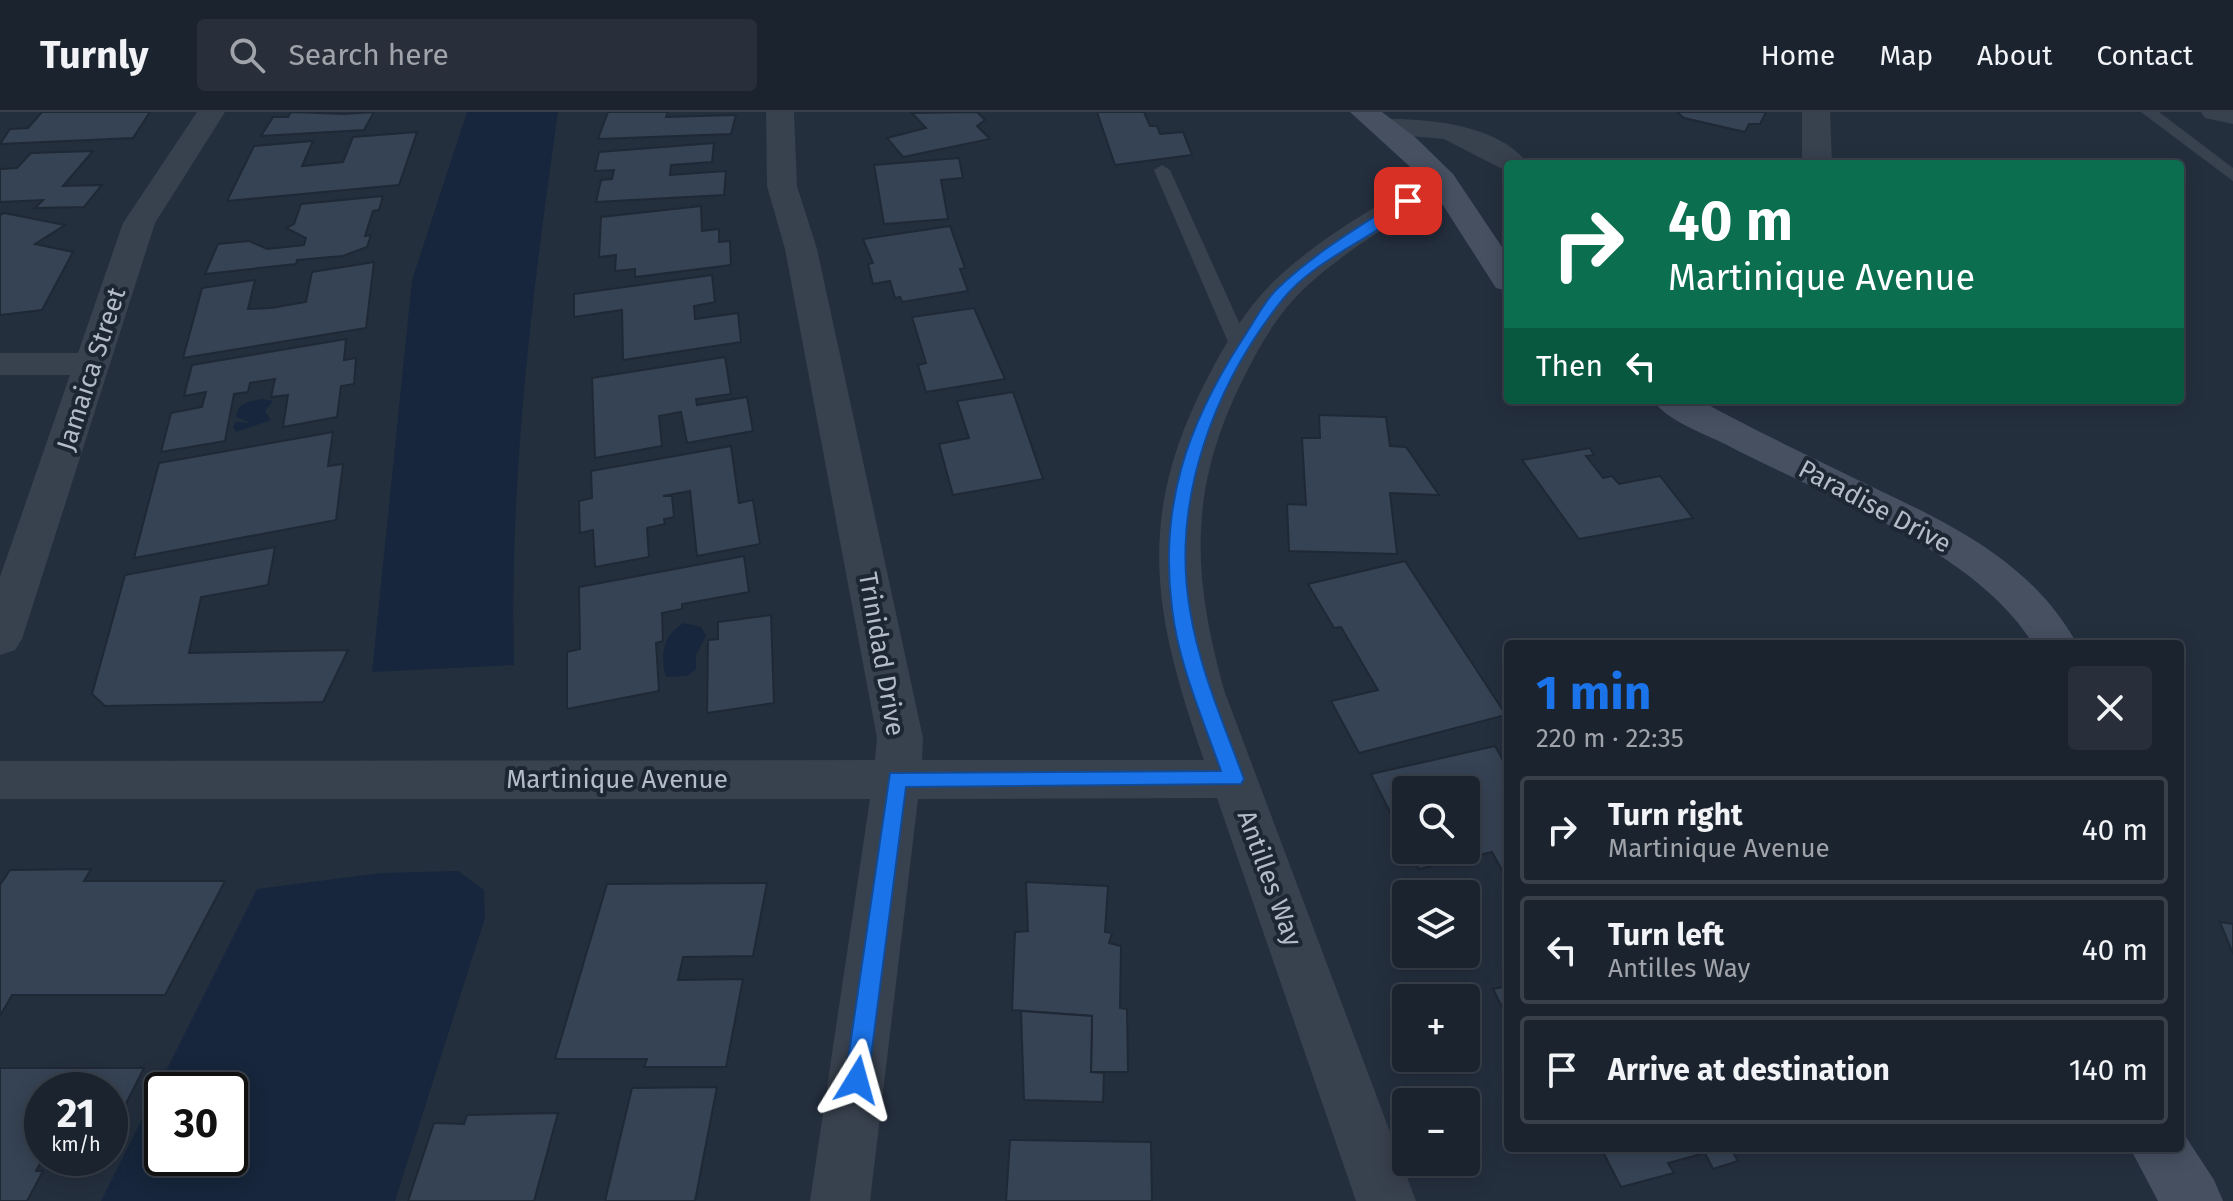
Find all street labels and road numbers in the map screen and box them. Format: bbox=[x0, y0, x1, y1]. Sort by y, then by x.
street label: Jamaica Street bbox=[51, 283, 133, 455]
street label: Paradise Drive bbox=[1793, 453, 1956, 560]
street label: Trinidad Drive bbox=[852, 570, 911, 738]
street label: Martinique Avenue bbox=[506, 764, 728, 795]
street label: Antilles Way bbox=[1231, 806, 1309, 951]

